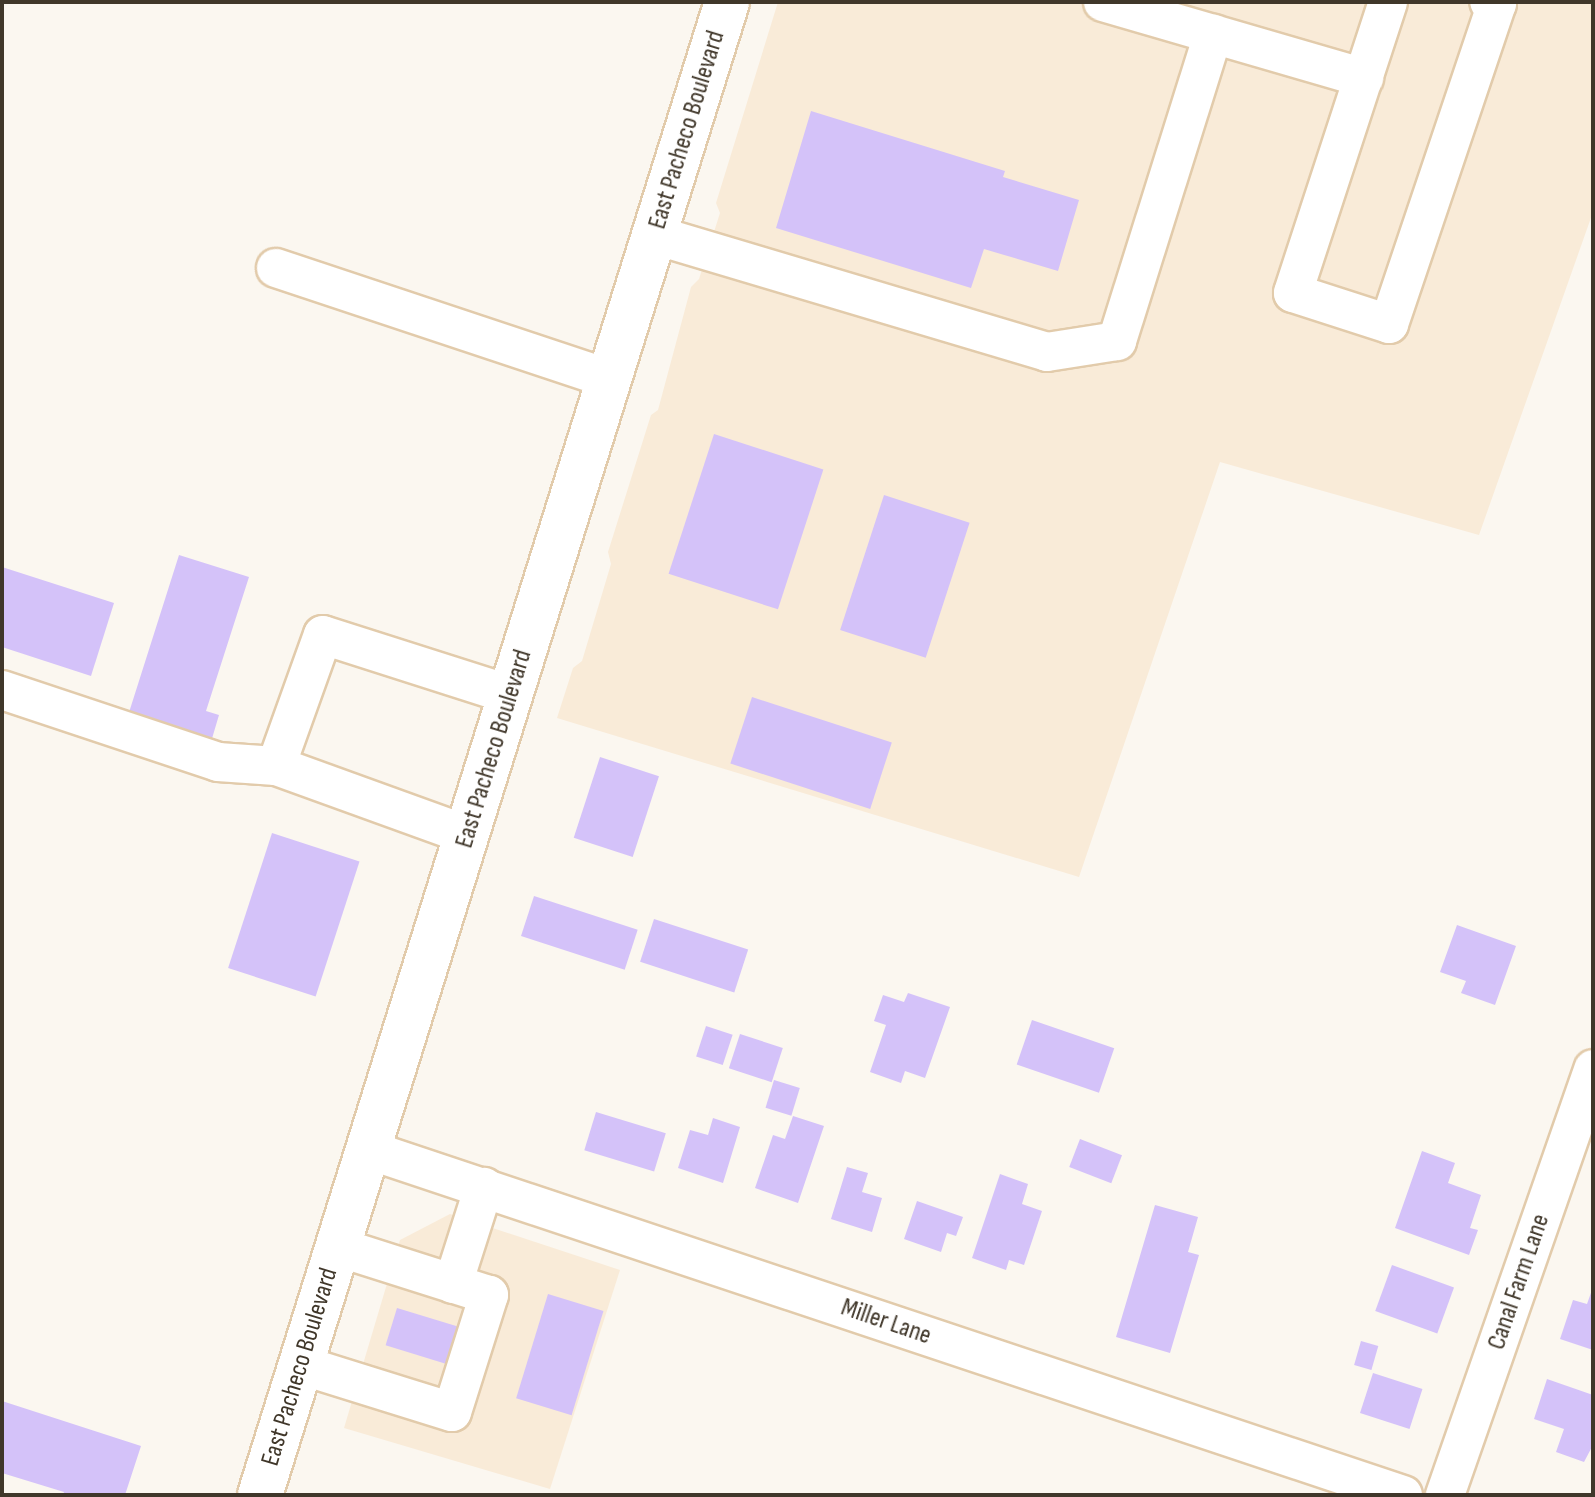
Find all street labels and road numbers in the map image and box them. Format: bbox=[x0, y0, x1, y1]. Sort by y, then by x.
street label: East Pacheco Boulevard bbox=[642, 27, 732, 233]
street label: East Pacheco Boulevard bbox=[449, 646, 539, 852]
street label: Canal Farm Lane bbox=[1481, 1210, 1557, 1354]
street label: East Pacheco Boulevard bbox=[255, 1264, 345, 1470]
street label: Miller Lane bbox=[837, 1292, 935, 1352]

